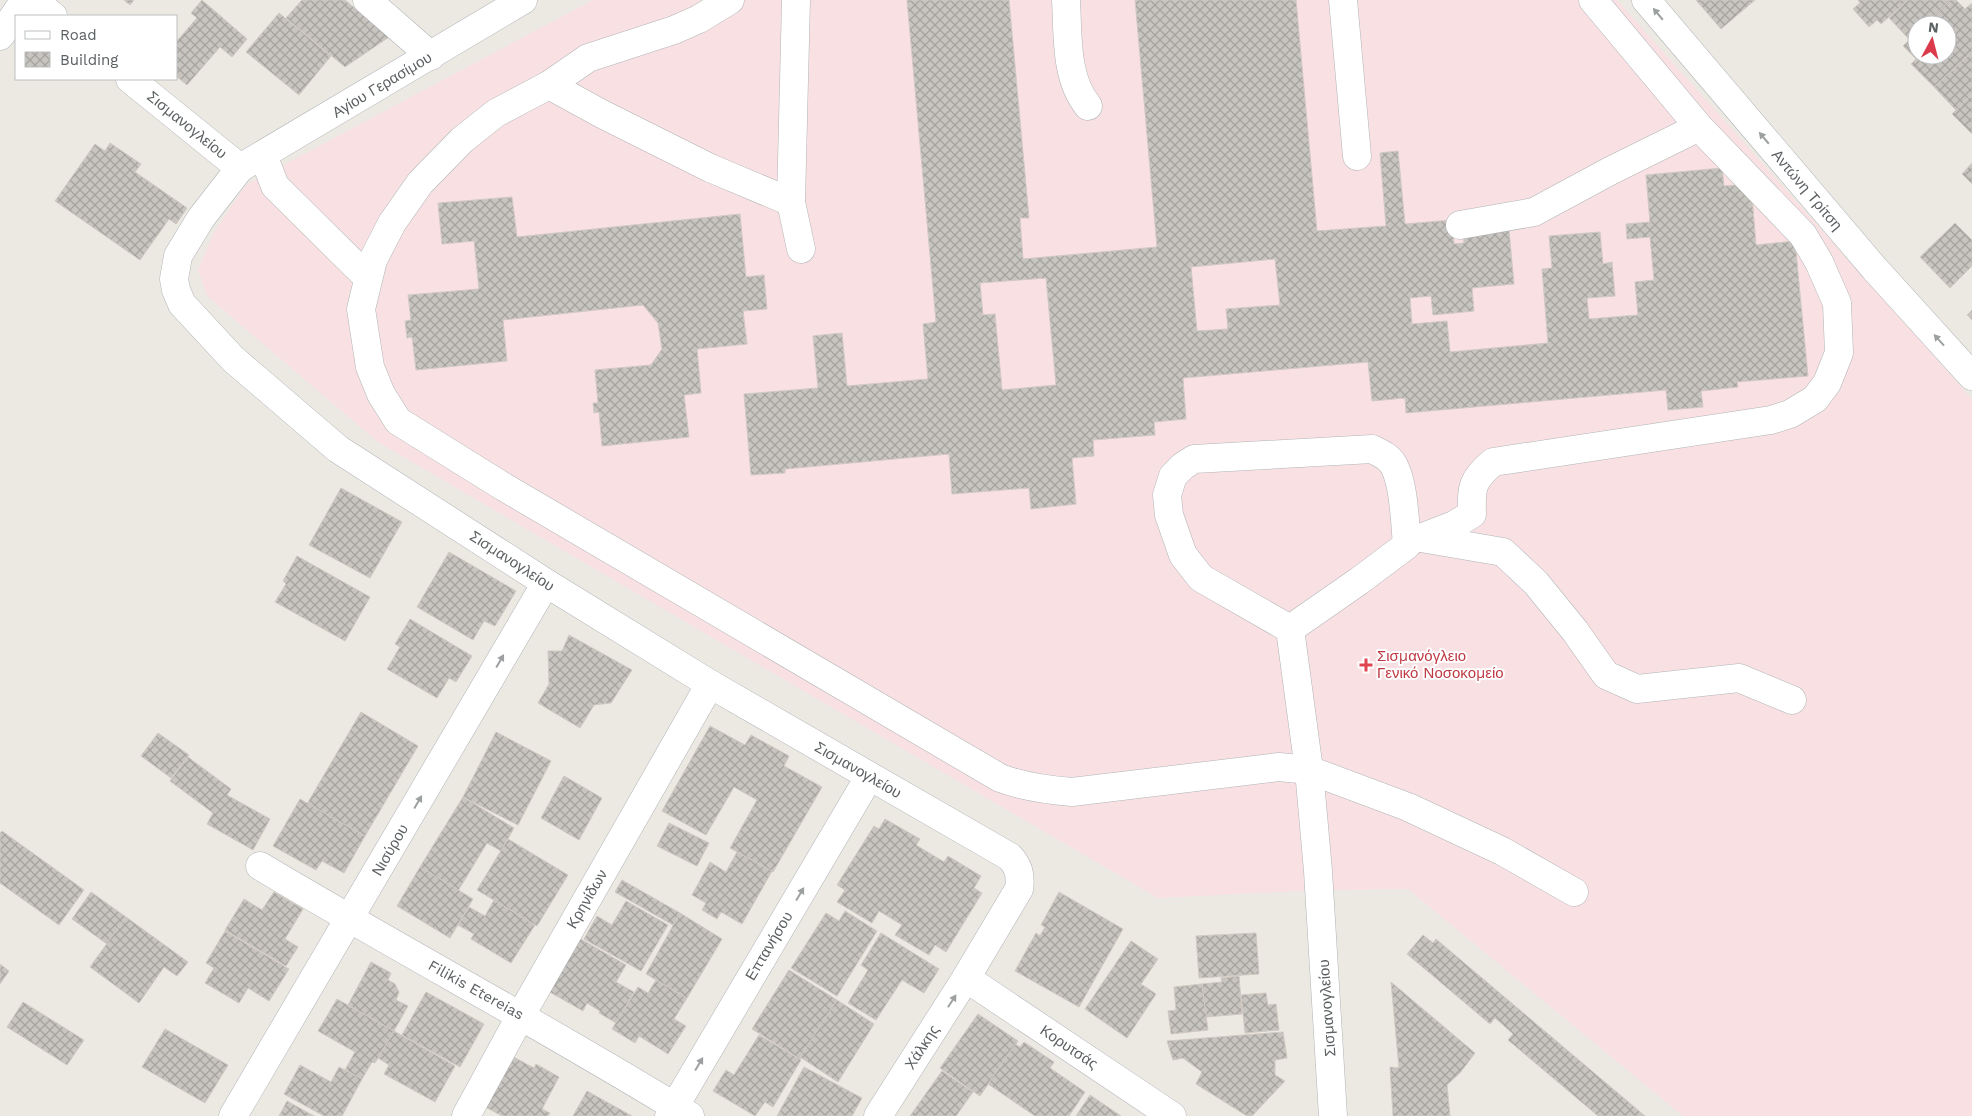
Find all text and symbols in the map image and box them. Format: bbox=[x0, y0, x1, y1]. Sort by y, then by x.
one-way arrow bbox=[1653, 8, 1664, 21]
legend bbox=[15, 15, 178, 80]
north arrow bbox=[1907, 15, 1957, 65]
text: N bbox=[1927, 19, 1940, 36]
text: Road bbox=[60, 26, 97, 44]
street label: Αγίου Γερασίμου bbox=[329, 48, 435, 122]
text: Building bbox=[60, 51, 118, 69]
street label: Σισμανογλείου bbox=[144, 87, 230, 163]
one-way arrow bbox=[1758, 132, 1769, 145]
street label: Αντώνη Τρίτση bbox=[1768, 146, 1846, 234]
one-way arrow bbox=[1933, 334, 1945, 346]
street label: Σισμανογλείου bbox=[466, 527, 558, 595]
place label: Σισμανόγλειο Γενικό Νοσοκομείο bbox=[1377, 647, 1504, 682]
one-way arrow bbox=[496, 655, 505, 668]
marker: Σισμανόγλειο Γενικό Νοσοκομείο bbox=[1359, 658, 1373, 672]
street label: Σισμανογλείου bbox=[811, 738, 905, 802]
one-way arrow bbox=[414, 795, 423, 808]
street label: Νισύρου bbox=[368, 821, 412, 879]
street label: Κρηνίδων bbox=[563, 866, 611, 932]
one-way arrow bbox=[795, 888, 804, 901]
street label: Επτανήσου bbox=[741, 908, 797, 984]
street label: Filikis Etereias bbox=[425, 956, 527, 1024]
street label: Σισμανογλείου bbox=[1315, 959, 1339, 1057]
one-way arrow bbox=[947, 994, 956, 1008]
street label: Χάλκης bbox=[901, 1021, 943, 1073]
street label: Κορυτσάς bbox=[1037, 1021, 1101, 1073]
one-way arrow bbox=[695, 1058, 704, 1071]

